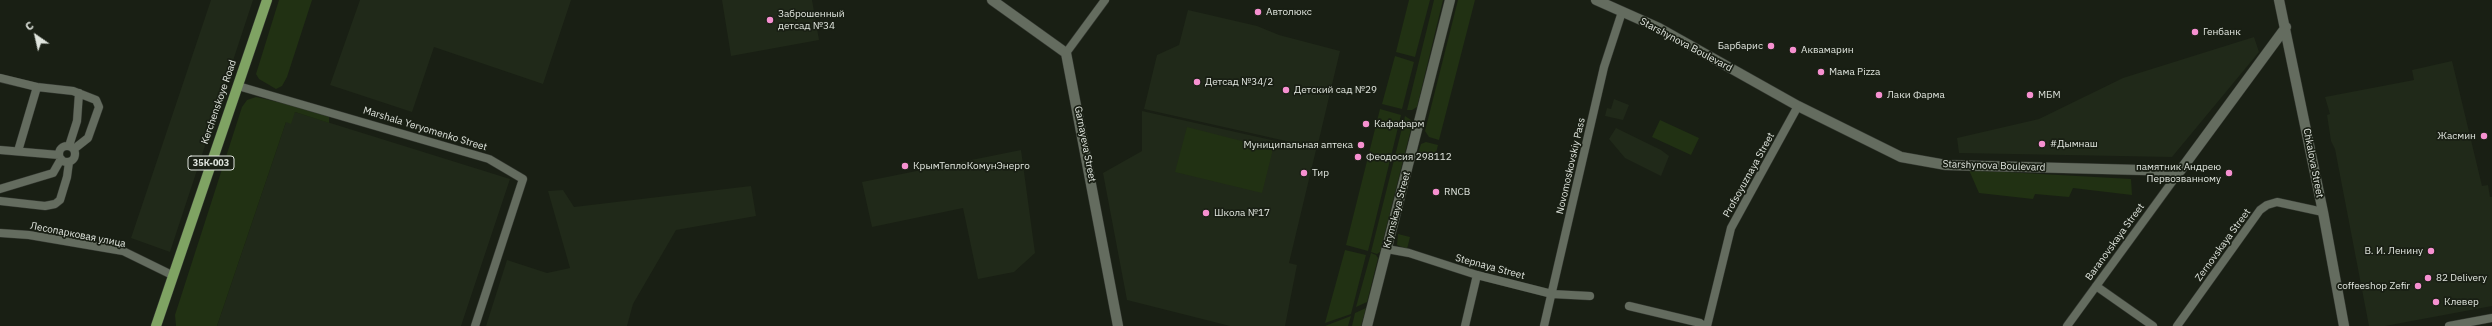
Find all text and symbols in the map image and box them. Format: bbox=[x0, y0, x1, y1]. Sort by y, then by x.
place label: Автолюкс bbox=[1266, 6, 1312, 18]
marker: Автолюкс bbox=[1253, 7, 1263, 17]
place label: Заброшенный детсад №34 bbox=[778, 8, 845, 32]
marker: Заброшенный детсад №34 bbox=[765, 15, 775, 25]
north arrow bbox=[16, 16, 56, 56]
street label: Starshynova Boulevard bbox=[1638, 16, 1734, 74]
text: С bbox=[22, 18, 36, 34]
place label: Генбанк bbox=[2203, 26, 2241, 38]
marker: Генбанк bbox=[2190, 27, 2200, 37]
place label: Барбарис bbox=[1718, 40, 1763, 52]
marker: Барбарис bbox=[1766, 41, 1776, 51]
place label: Аквамарин bbox=[1801, 44, 1854, 56]
marker: Аквамарин bbox=[1788, 45, 1798, 55]
street label: Kerchenskoye Road bbox=[199, 58, 239, 146]
place label: Мама Pizza bbox=[1829, 66, 1880, 78]
marker: Мама Pizza bbox=[1816, 67, 1826, 77]
place label: Детсад №34/2 bbox=[1205, 76, 1273, 88]
marker: Детсад №34/2 bbox=[1192, 77, 1202, 87]
place label: Детский сад №29 bbox=[1294, 84, 1377, 96]
marker: Детский сад №29 bbox=[1281, 85, 1291, 95]
place label: Лаки Фарма bbox=[1887, 89, 1945, 101]
place label: МБМ bbox=[2038, 89, 2061, 101]
marker: Лаки Фарма bbox=[1874, 90, 1884, 100]
marker: МБМ bbox=[2025, 90, 2035, 100]
street label: Marshala Yeryomenko Street bbox=[362, 104, 488, 154]
street label: Garnayeva Street bbox=[1072, 105, 1098, 183]
street label: Novomoskovskiy Pass bbox=[1554, 117, 1588, 215]
place label: Кафафарм bbox=[1374, 118, 1424, 130]
marker: Кафафарм bbox=[1361, 119, 1371, 129]
street label: Chkalova Street bbox=[2300, 127, 2326, 199]
place label: Жасмин bbox=[2437, 130, 2476, 142]
street label: Profsoyuznaya Street bbox=[1721, 131, 1777, 219]
marker: Жасмин bbox=[2479, 131, 2489, 141]
place label: #Дымнаш bbox=[2050, 138, 2098, 150]
place label: Муниципальная аптека bbox=[1243, 139, 1353, 151]
marker: #Дымнаш bbox=[2037, 139, 2047, 149]
marker: Муниципальная аптека bbox=[1356, 140, 1366, 150]
place label: Феодосия 298112 bbox=[1366, 151, 1452, 163]
marker: Феодосия 298112 bbox=[1353, 152, 1363, 162]
road number: 35К-003 bbox=[188, 156, 234, 170]
street label: Starshynova Boulevard bbox=[1942, 158, 2046, 174]
place label: КрымТеплоКомунЭнерго bbox=[913, 160, 1030, 172]
marker: КрымТеплоКомунЭнерго bbox=[900, 161, 910, 171]
place label: памятник Андрею Первозванному bbox=[2136, 161, 2221, 184]
place label: Тир bbox=[1312, 167, 1329, 179]
marker: Тир bbox=[1299, 168, 1309, 178]
marker: памятник Андрею Первозванному bbox=[2224, 168, 2234, 178]
street label: Krymskaya Street bbox=[1381, 170, 1413, 250]
place label: RNCB bbox=[1444, 186, 1470, 198]
marker: RNCB bbox=[1431, 187, 1441, 197]
street label: Baranovskaya Street bbox=[2083, 201, 2147, 283]
place label: Школа №17 bbox=[1214, 207, 1270, 219]
street label: Zernovskaya Street bbox=[2193, 207, 2253, 283]
marker: Школа №17 bbox=[1201, 208, 1211, 218]
street label: Лесопарковая улица bbox=[29, 220, 127, 250]
place label: В. И. Ленину bbox=[2364, 245, 2423, 257]
marker: В. И. Ленину bbox=[2426, 246, 2436, 256]
street label: Stepnaya Street bbox=[1454, 252, 1526, 282]
place label: 82 Delivery bbox=[2436, 272, 2487, 284]
marker: 82 Delivery bbox=[2423, 273, 2433, 283]
place label: coffeeshop Zefir bbox=[2337, 280, 2410, 292]
marker: coffeeshop Zefir bbox=[2413, 281, 2423, 291]
place label: Клевер bbox=[2444, 296, 2479, 308]
marker: Клевер bbox=[2431, 297, 2441, 307]

